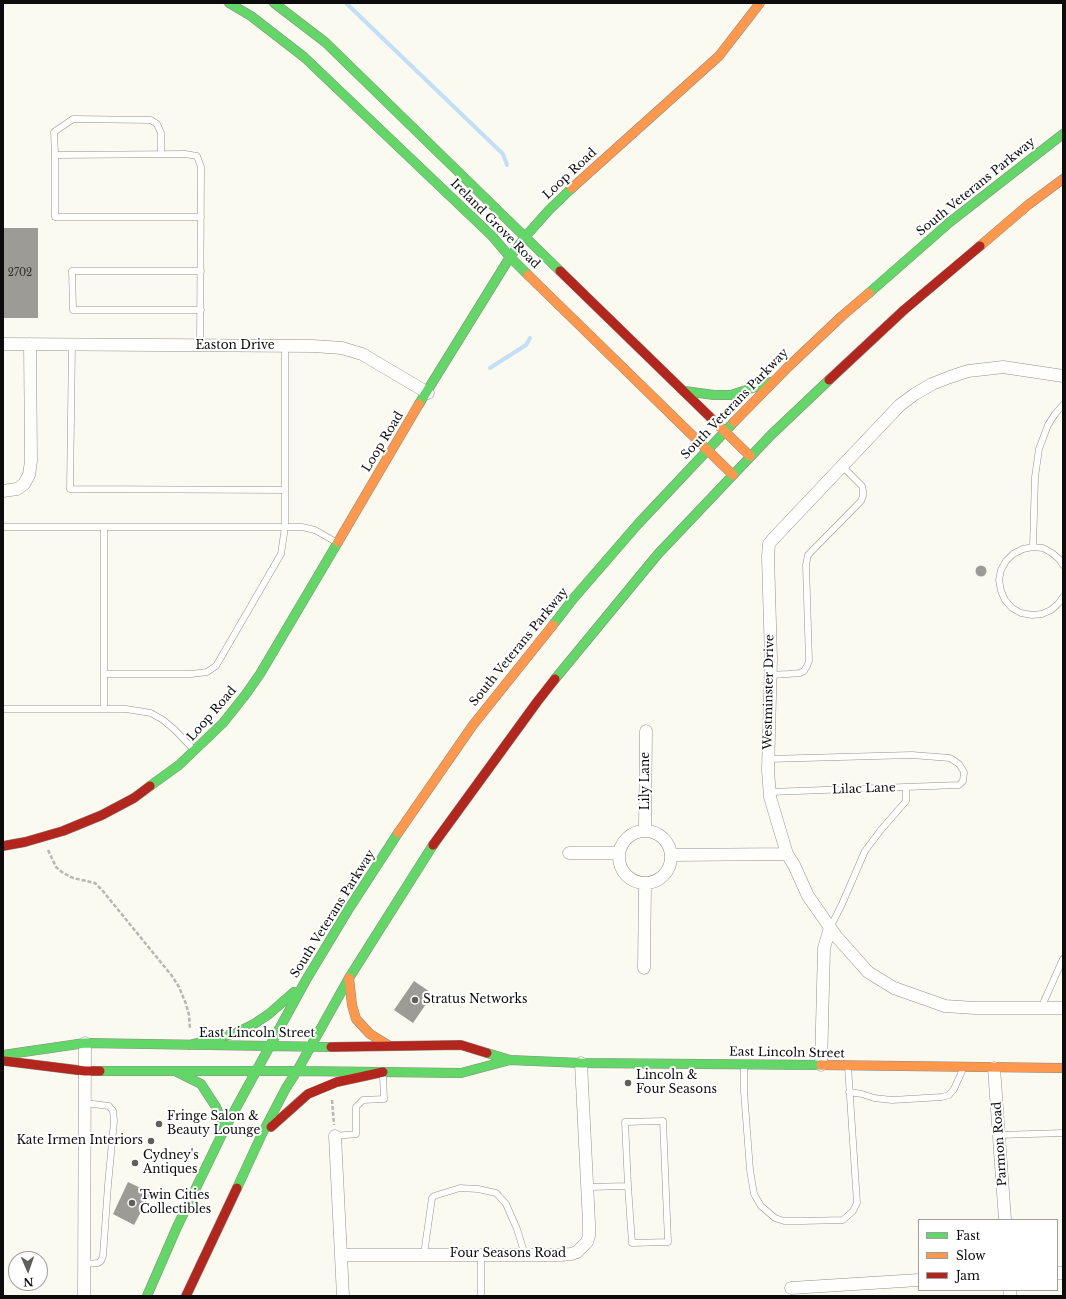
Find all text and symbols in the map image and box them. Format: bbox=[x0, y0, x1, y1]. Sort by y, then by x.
street label: South Veterans Parkway bbox=[914, 135, 1038, 239]
street label: Loop Road bbox=[540, 146, 600, 202]
street label: Ireland Grove Road bbox=[447, 176, 543, 272]
house number: 2702 bbox=[8, 267, 32, 279]
street label: Easton Drive bbox=[195, 339, 275, 353]
street label: South Veterans Parkway bbox=[678, 346, 792, 462]
street label: Loop Road bbox=[359, 409, 407, 475]
street label: South Veterans Parkway bbox=[467, 585, 571, 709]
street label: Westminster Drive bbox=[761, 634, 777, 750]
street label: Loop Road bbox=[184, 684, 240, 744]
street label: Lily Lane bbox=[639, 752, 653, 810]
street label: Lilac Lane bbox=[832, 781, 896, 797]
street label: South Veterans Parkway bbox=[288, 847, 378, 981]
place label: Stratus Networks bbox=[423, 993, 527, 1007]
marker: Stratus Networks bbox=[410, 995, 420, 1005]
street label: East Lincoln Street bbox=[199, 1027, 315, 1041]
street label: East Lincoln Street bbox=[729, 1045, 845, 1061]
place label: Lincoln & Four Seasons bbox=[636, 1069, 717, 1097]
marker: Lincoln & Four Seasons bbox=[623, 1078, 633, 1088]
street label: Parmon Road bbox=[990, 1101, 1010, 1187]
place label: Fringe Salon & Beauty Lounge bbox=[167, 1110, 260, 1138]
marker: Fringe Salon & Beauty Lounge bbox=[154, 1119, 164, 1129]
place label: Kate Irmen Interiors bbox=[16, 1134, 143, 1148]
marker: Kate Irmen Interiors bbox=[146, 1136, 156, 1146]
place label: Cydney's Antiques bbox=[143, 1149, 199, 1177]
marker: Cydney's Antiques bbox=[130, 1158, 140, 1168]
place label: Twin Cities Collectibles bbox=[140, 1189, 211, 1217]
marker: Twin Cities Collectibles bbox=[127, 1198, 137, 1208]
legend bbox=[918, 1219, 1058, 1291]
text: Fast bbox=[956, 1228, 980, 1243]
street label: Four Seasons Road bbox=[450, 1247, 566, 1261]
text: Slow bbox=[956, 1248, 985, 1263]
north arrow bbox=[8, 1251, 48, 1291]
text: Jam bbox=[956, 1268, 980, 1283]
text: N bbox=[23, 1275, 34, 1289]

